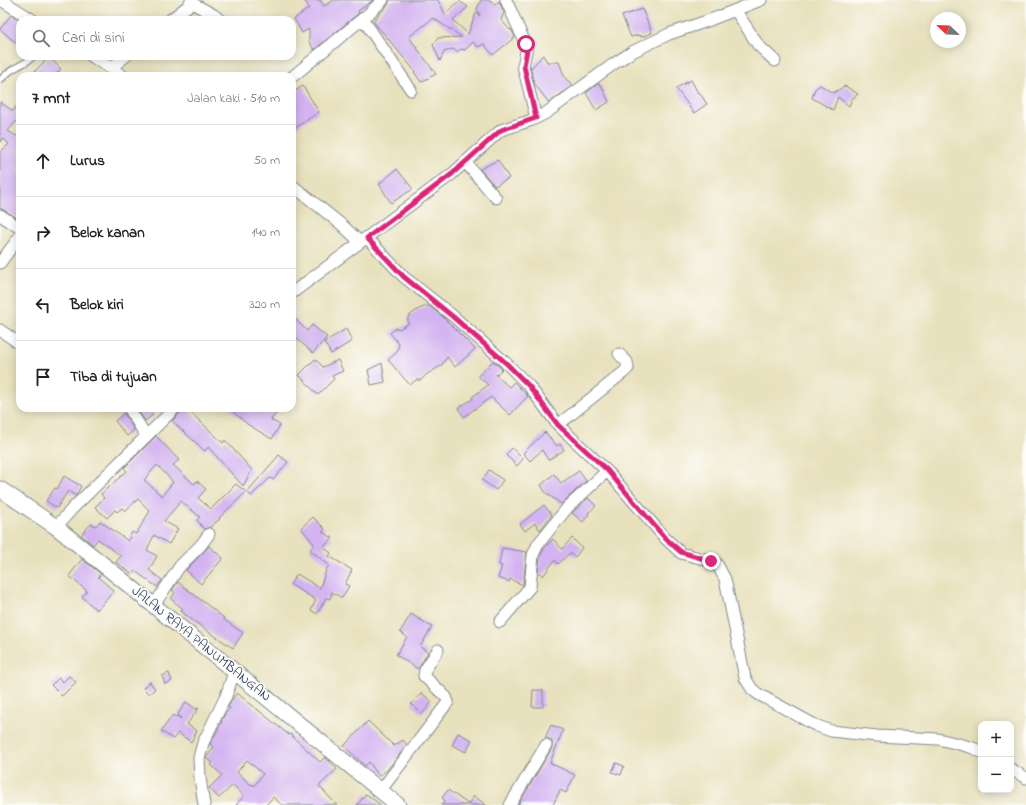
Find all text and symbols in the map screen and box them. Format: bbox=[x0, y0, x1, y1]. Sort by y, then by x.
north arrow bbox=[930, 12, 966, 48]
search box bbox=[16, 16, 296, 60]
icon: search bbox=[30, 27, 52, 49]
text: Cari di sini bbox=[62, 27, 125, 49]
route start bbox=[517, 35, 535, 53]
text: 7 mnt bbox=[32, 86, 71, 111]
text: Jalan kaki · 510 m bbox=[187, 89, 280, 108]
icon: ahead bbox=[32, 150, 54, 172]
text: Lurus bbox=[70, 150, 105, 172]
text: 50 m bbox=[254, 151, 280, 170]
icon: right bbox=[32, 222, 54, 244]
text: Belok kanan bbox=[70, 222, 145, 244]
text: 140 m bbox=[252, 223, 280, 242]
icon: left bbox=[32, 294, 54, 316]
text: Belok kiri bbox=[70, 294, 124, 316]
text: 320 m bbox=[249, 295, 280, 314]
icon: arrive bbox=[32, 366, 54, 388]
text: Tiba di tujuan bbox=[70, 366, 157, 388]
route end bbox=[702, 552, 720, 570]
street label: JALAN RAYA PANUMBANGAN bbox=[127, 581, 275, 707]
map controls bbox=[978, 721, 1014, 793]
button: + bbox=[978, 721, 1014, 757]
button: − bbox=[978, 757, 1014, 793]

